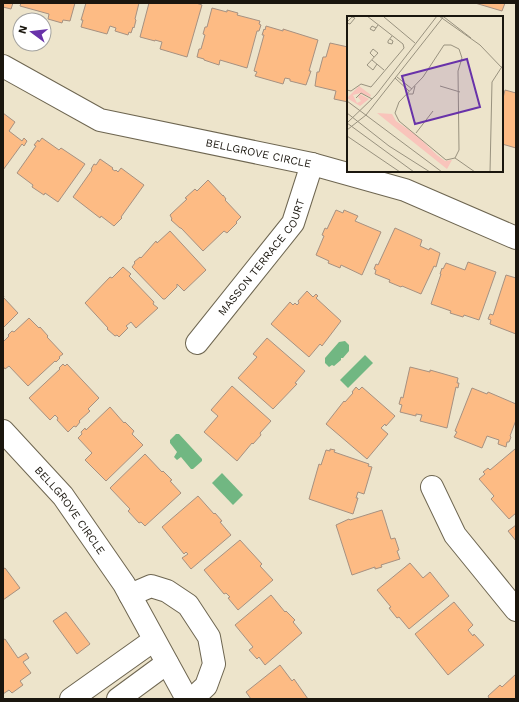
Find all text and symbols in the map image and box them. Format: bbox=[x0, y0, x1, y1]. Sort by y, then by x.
north arrow bbox=[12, 12, 52, 52]
inset map bbox=[347, 16, 503, 172]
text: N bbox=[15, 24, 30, 35]
street label: BELLGROVE CIRCLE bbox=[205, 136, 313, 170]
street label: MASSON TERRACE COURT bbox=[215, 197, 307, 318]
street label: BELLGROVE CIRCLE bbox=[32, 463, 108, 557]

